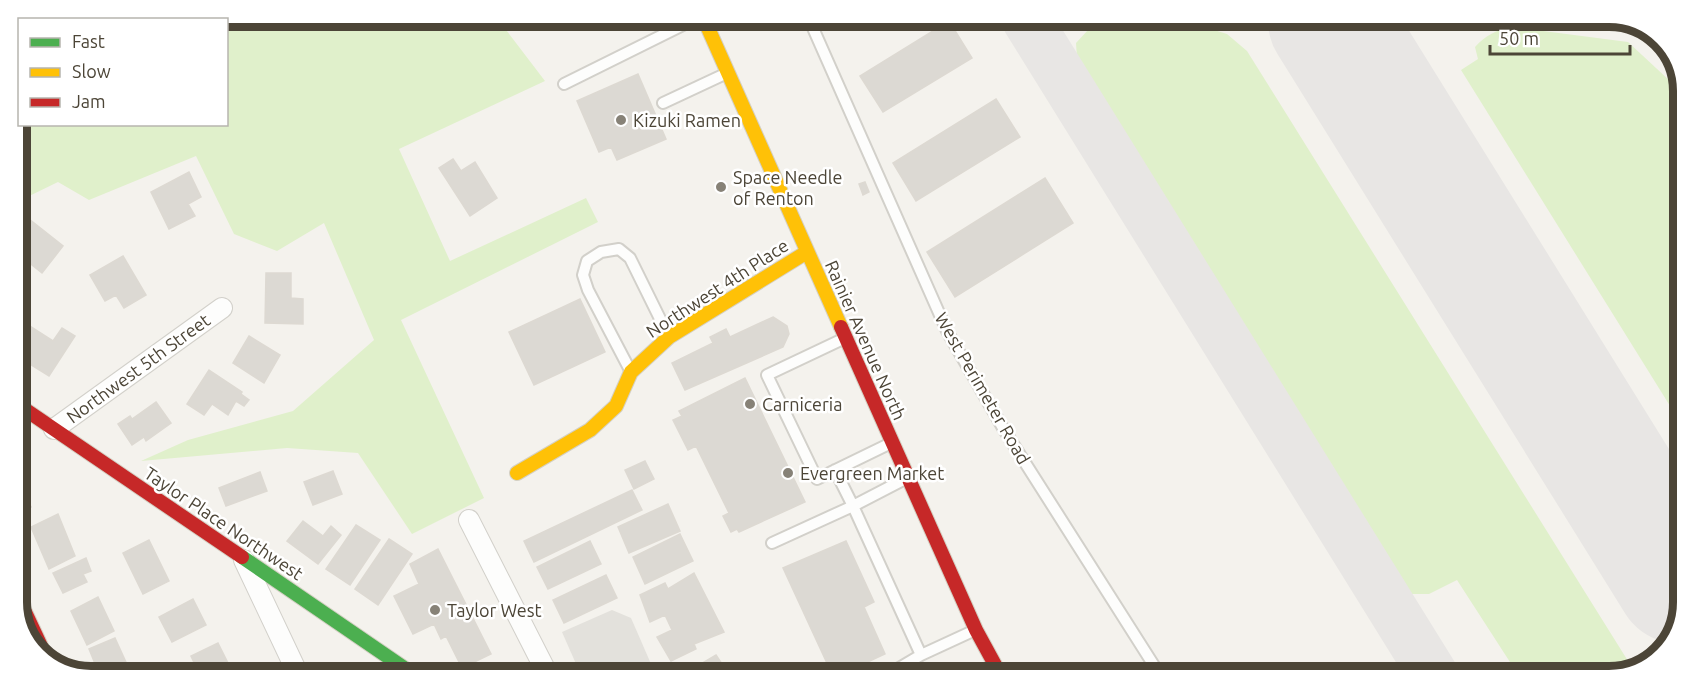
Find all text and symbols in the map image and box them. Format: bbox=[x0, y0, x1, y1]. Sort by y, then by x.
legend bbox=[18, 18, 228, 126]
scale bar bbox=[1490, 18, 1630, 56]
text: 50 m bbox=[1499, 28, 1539, 48]
text: Fast bbox=[72, 31, 105, 51]
text: Slow bbox=[72, 61, 111, 81]
text: Jam bbox=[72, 91, 106, 111]
place label: Kizuki Ramen bbox=[633, 110, 741, 130]
marker: Kizuki Ramen bbox=[614, 113, 628, 127]
place label: Space Needle of Renton bbox=[733, 167, 843, 208]
marker: Space Needle of Renton bbox=[714, 180, 728, 194]
street label: Northwest 4th Place bbox=[642, 235, 792, 341]
street label: Rainier Avenue North bbox=[822, 257, 910, 423]
street label: Northwest 5th Street bbox=[62, 309, 214, 427]
street label: West Perimeter Road bbox=[931, 309, 1035, 467]
place label: Carniceria bbox=[762, 394, 842, 414]
marker: Carniceria bbox=[743, 397, 757, 411]
street label: Taylor Place Northwest bbox=[141, 462, 307, 584]
place label: Evergreen Market bbox=[800, 463, 944, 483]
marker: Evergreen Market bbox=[781, 466, 795, 480]
place label: Taylor West bbox=[447, 600, 542, 620]
marker: Taylor West bbox=[428, 603, 442, 617]

